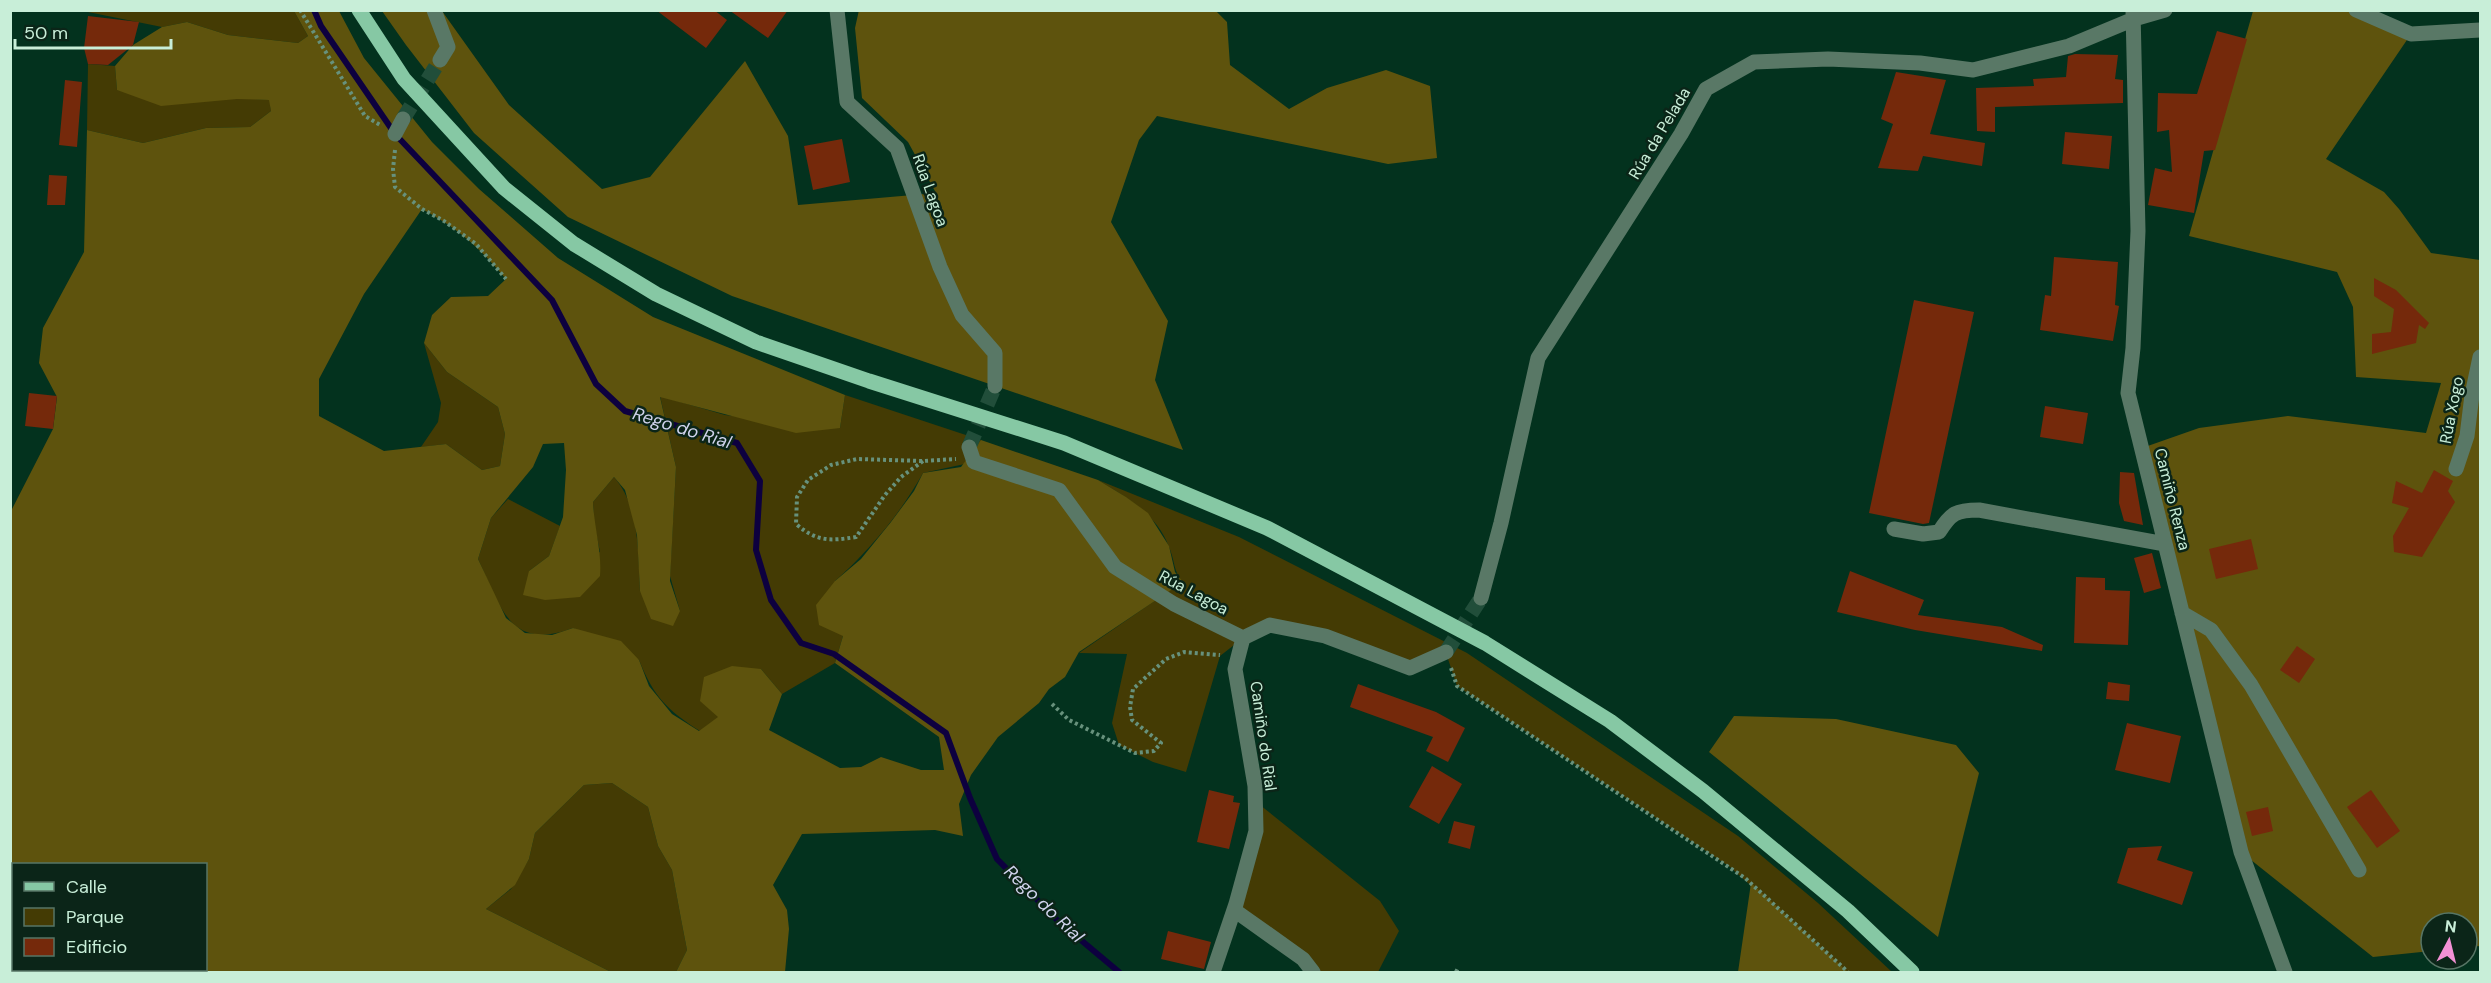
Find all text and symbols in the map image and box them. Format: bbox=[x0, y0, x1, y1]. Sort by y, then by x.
scale bar bbox=[15, 12, 171, 50]
text: 50 m bbox=[24, 21, 68, 45]
street label: Rúa da Pelada bbox=[1624, 83, 1695, 183]
street label: Rúa Lagoa bbox=[908, 151, 953, 229]
street label: Rúa Xogo bbox=[2435, 375, 2468, 445]
water label: Rego do Rial bbox=[630, 402, 735, 455]
street label: Camiño Renza bbox=[2150, 446, 2195, 552]
street label: Rúa Lagoa bbox=[1155, 565, 1232, 619]
street label: Camiño do Rial bbox=[1245, 680, 1282, 792]
water label: Rego do Rial bbox=[999, 860, 1090, 949]
legend bbox=[12, 863, 207, 971]
text: Calle bbox=[66, 875, 107, 899]
text: Parque bbox=[66, 905, 124, 929]
north arrow bbox=[2419, 911, 2479, 971]
text: N bbox=[2444, 915, 2458, 938]
text: Edificio bbox=[66, 935, 127, 959]

